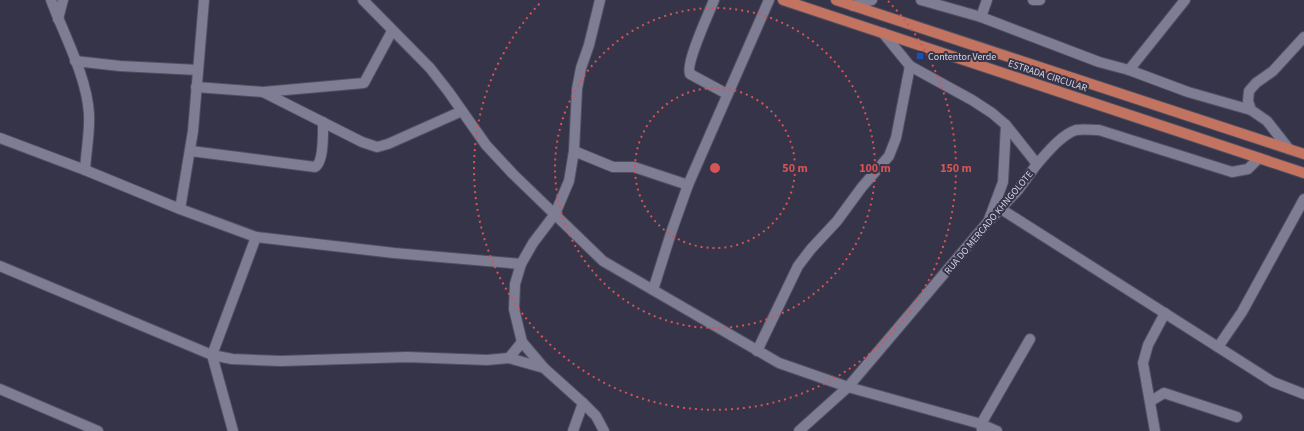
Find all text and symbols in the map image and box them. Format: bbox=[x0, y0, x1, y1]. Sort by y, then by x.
place label: Contentor Verde bbox=[928, 50, 996, 64]
marker: Contentor Verde bbox=[915, 51, 925, 61]
street label: ESTRADA CIRCULAR bbox=[1006, 57, 1089, 95]
text: 50 m bbox=[782, 160, 808, 177]
text: 100 m bbox=[859, 160, 891, 177]
text: 150 m bbox=[940, 160, 972, 177]
centre of rings bbox=[708, 161, 722, 175]
street label: RUA DO MERCADO KHNGOLOTE bbox=[941, 168, 1036, 278]

